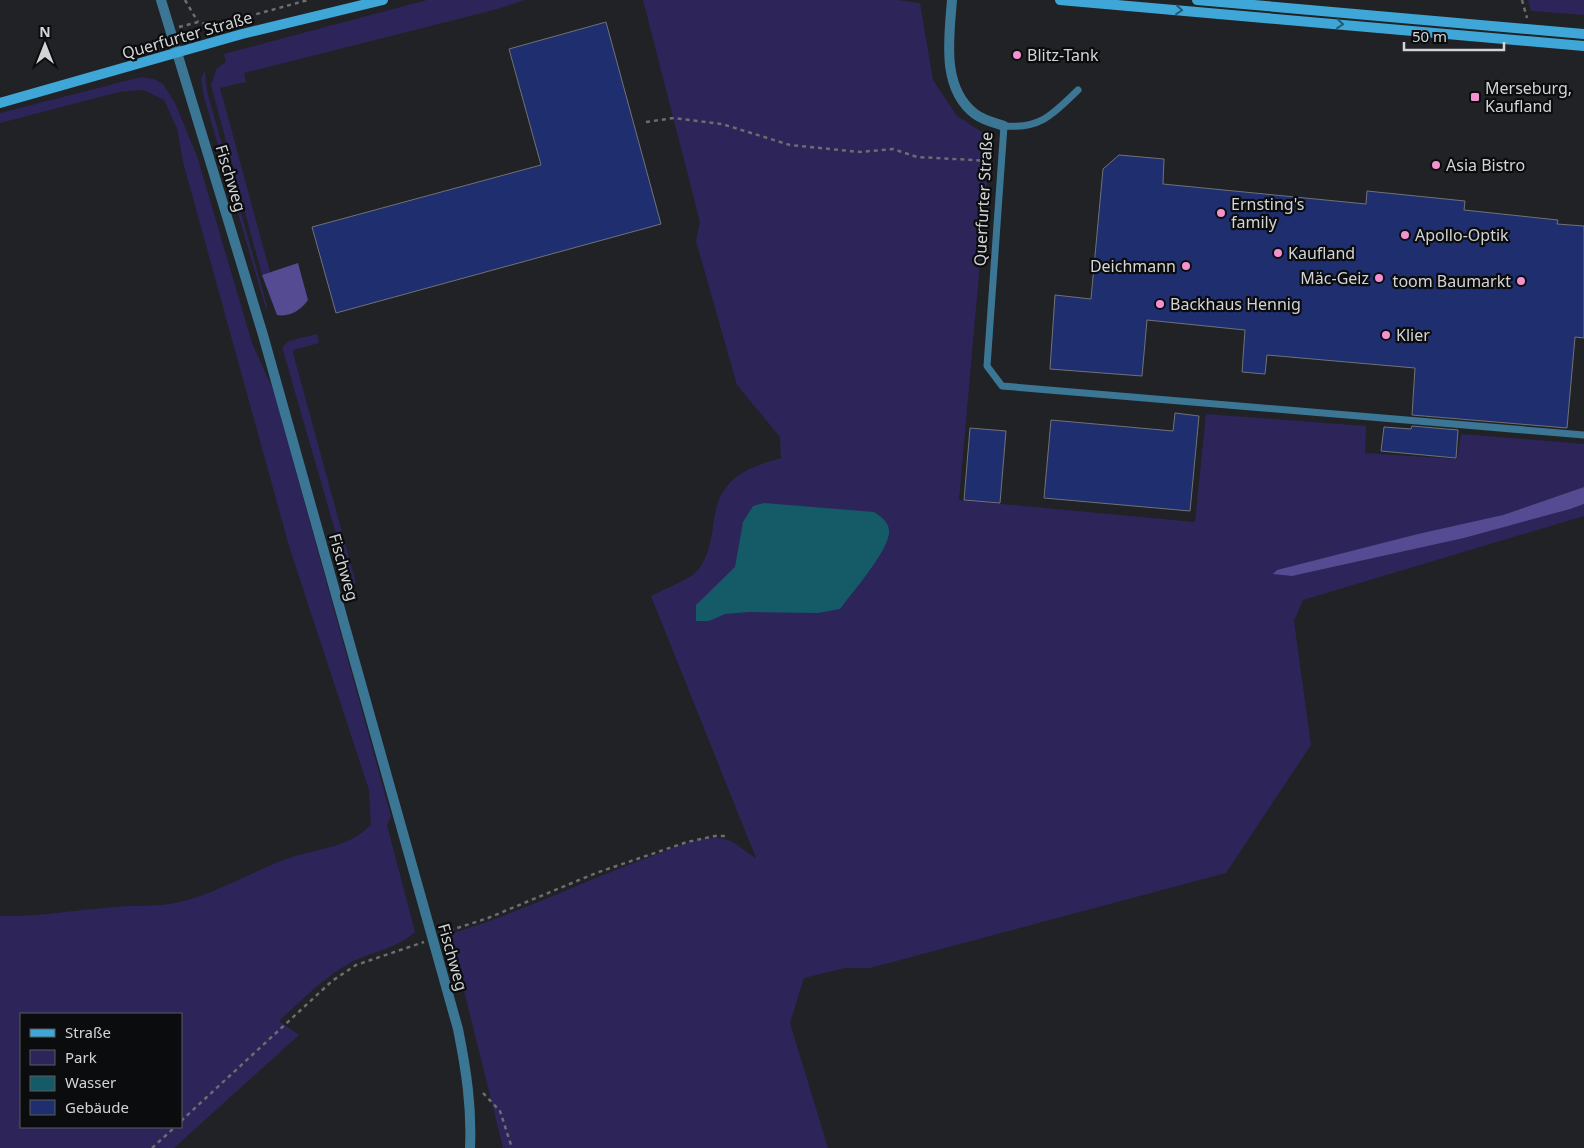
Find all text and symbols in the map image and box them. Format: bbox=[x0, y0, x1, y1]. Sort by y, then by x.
one-way arrow bbox=[1175, 5, 1183, 16]
street label: Querfurter Straße bbox=[119, 6, 255, 64]
one-way arrow bbox=[1337, 19, 1345, 30]
north arrow bbox=[20, 20, 70, 70]
scale bar bbox=[1404, 20, 1504, 52]
text: N bbox=[39, 22, 51, 41]
text: 50 m bbox=[1412, 26, 1447, 46]
place label: Blitz-Tank bbox=[1027, 44, 1099, 66]
marker: Blitz-Tank bbox=[1011, 49, 1023, 61]
place label: Merseburg, Kaufland bbox=[1485, 77, 1572, 117]
marker: Merseburg, Kaufland bbox=[1469, 91, 1481, 103]
street label: Querfurter Straße bbox=[968, 131, 998, 267]
street label: Fischweg bbox=[210, 142, 252, 214]
place label: Asia Bistro bbox=[1446, 154, 1525, 176]
marker: Asia Bistro bbox=[1430, 159, 1442, 171]
place label: Ernsting's family bbox=[1231, 193, 1304, 233]
marker: Ernsting's family bbox=[1215, 207, 1227, 219]
place label: Apollo-Optik bbox=[1415, 224, 1509, 246]
marker: Apollo-Optik bbox=[1399, 229, 1411, 241]
place label: Kaufland bbox=[1288, 242, 1355, 264]
marker: Kaufland bbox=[1272, 247, 1284, 259]
place label: Deichmann bbox=[1090, 255, 1176, 277]
marker: Deichmann bbox=[1180, 260, 1192, 272]
place label: Mäc-Geiz bbox=[1300, 267, 1369, 289]
place label: toom Baumarkt bbox=[1393, 270, 1511, 292]
marker: Mäc-Geiz bbox=[1373, 272, 1385, 284]
marker: toom Baumarkt bbox=[1515, 275, 1527, 287]
place label: Backhaus Hennig bbox=[1170, 293, 1301, 315]
marker: Backhaus Hennig bbox=[1154, 298, 1166, 310]
place label: Klier bbox=[1396, 324, 1430, 346]
marker: Klier bbox=[1380, 329, 1392, 341]
street label: Fischweg bbox=[324, 531, 364, 603]
street label: Fischweg bbox=[433, 921, 473, 993]
legend bbox=[20, 1013, 182, 1128]
text: Straße bbox=[65, 1022, 111, 1042]
text: Park bbox=[65, 1047, 97, 1067]
text: Wasser bbox=[65, 1072, 116, 1092]
text: Gebäude bbox=[65, 1097, 129, 1117]

